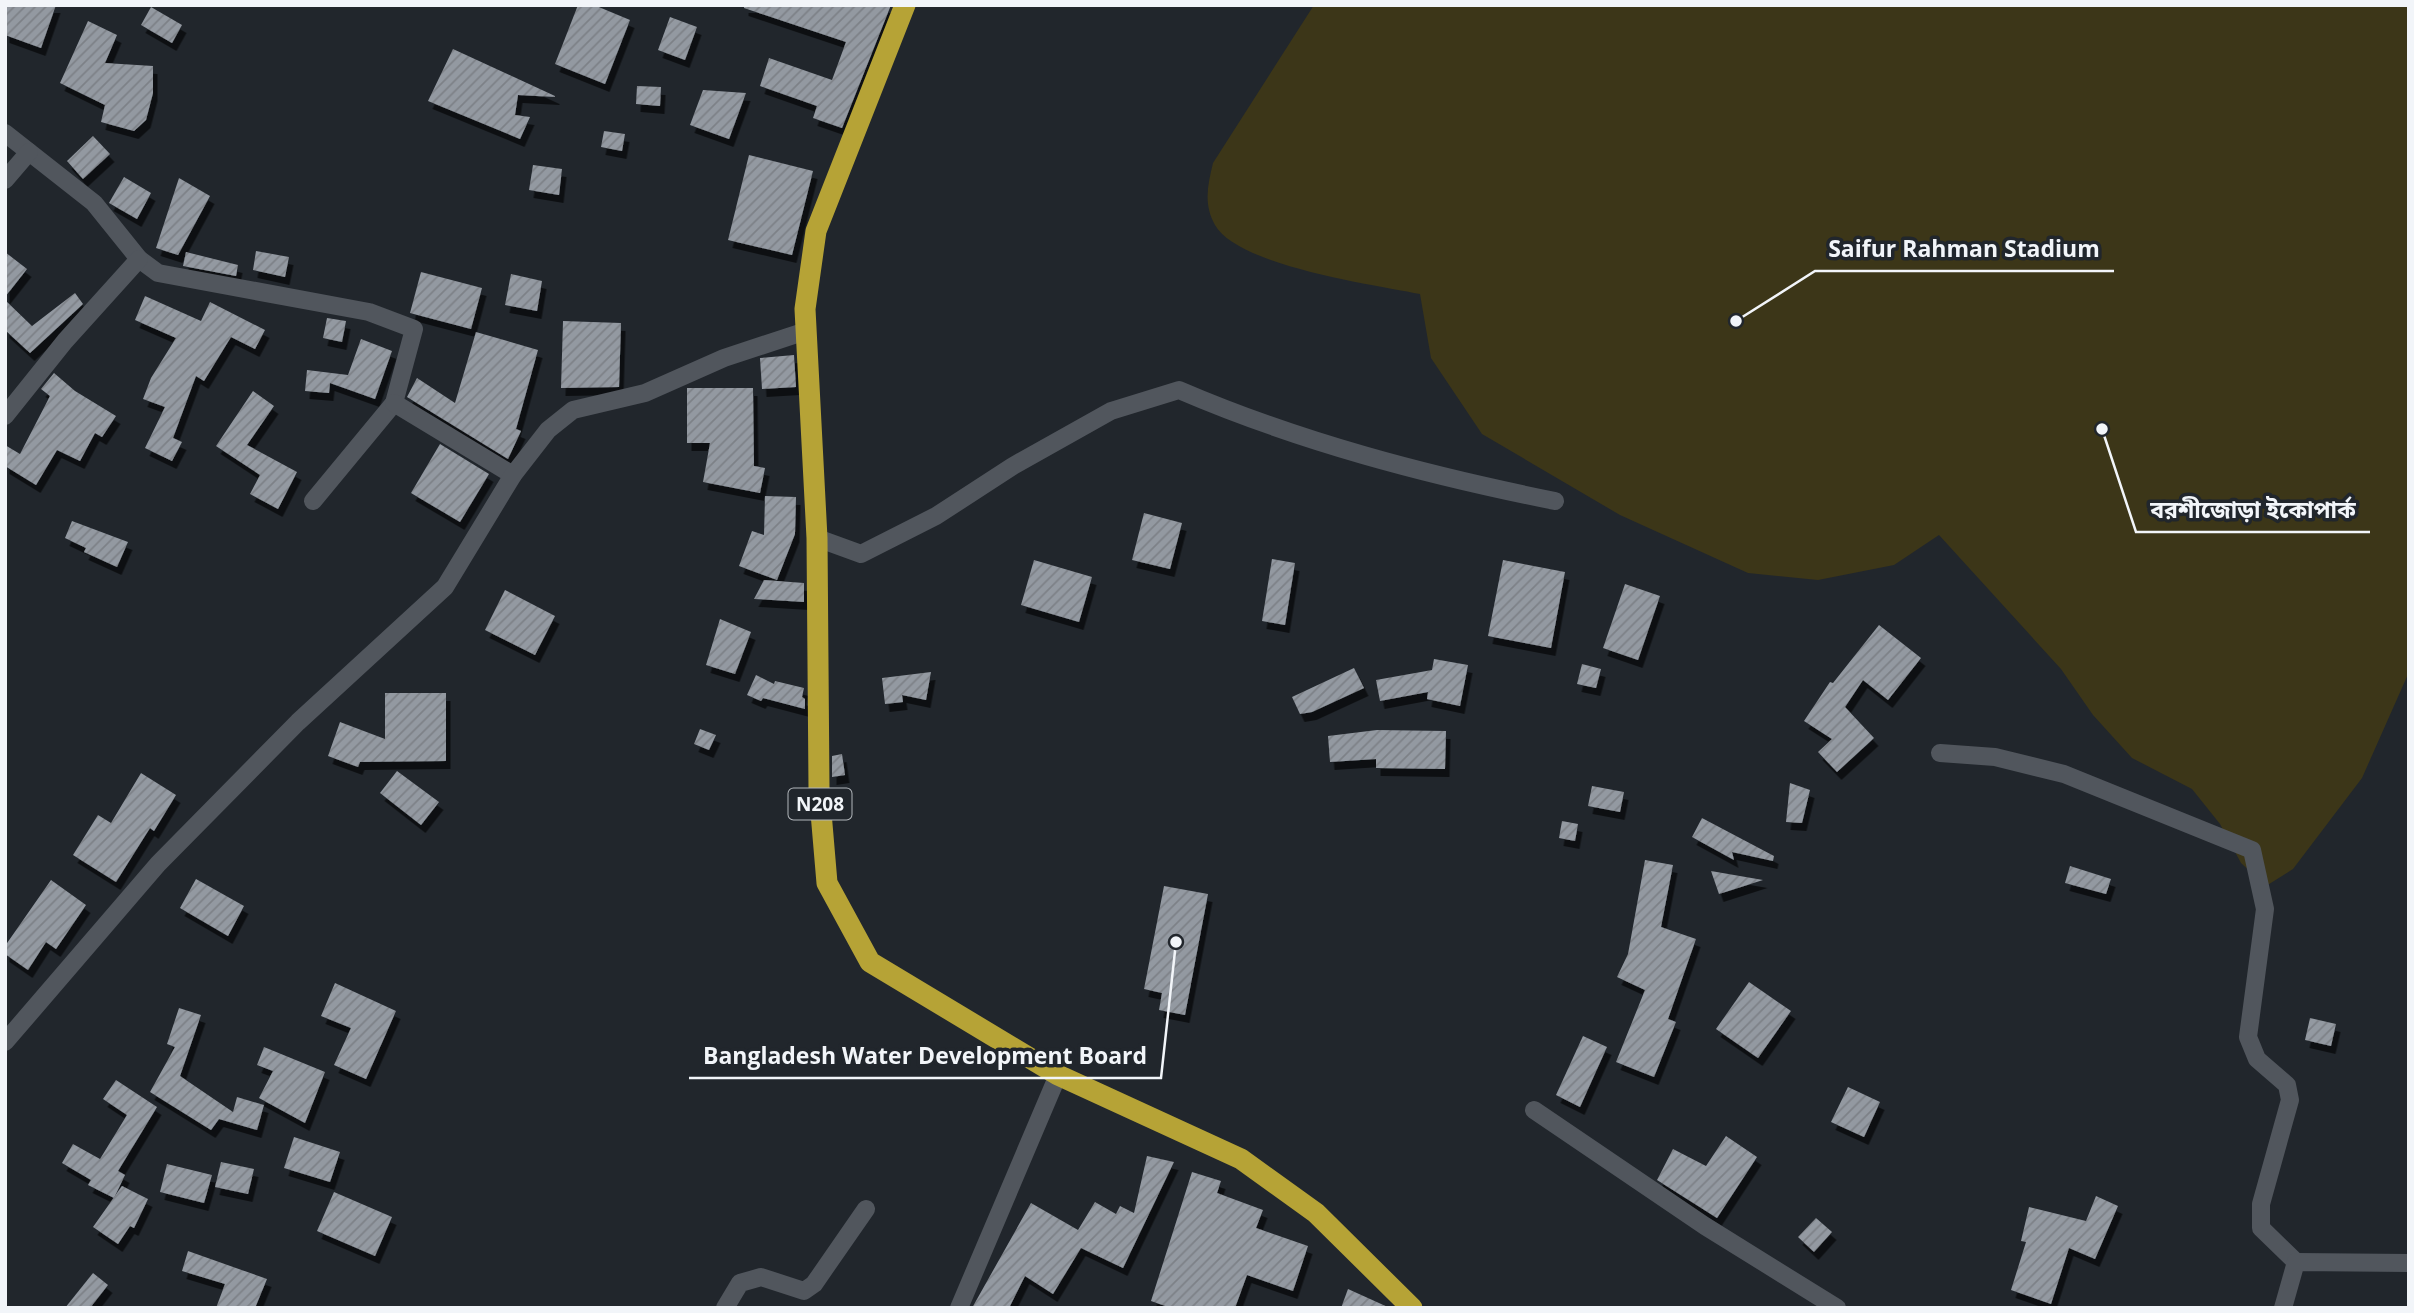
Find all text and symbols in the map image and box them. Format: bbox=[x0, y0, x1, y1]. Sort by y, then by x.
callout: Saifur Rahman Stadium bbox=[1815, 227, 2114, 271]
text: Saifur Rahman Stadium bbox=[1828, 232, 2100, 264]
callout: বরশীজোড়া ইকোপার্ক bbox=[2136, 488, 2370, 532]
text: বরশীজোড়া ইকোপার্ক bbox=[2149, 493, 2356, 525]
road number: N208 bbox=[788, 789, 852, 820]
callout: Bangladesh Water Development Board bbox=[689, 1034, 1161, 1078]
text: Bangladesh Water Development Board bbox=[703, 1039, 1147, 1071]

